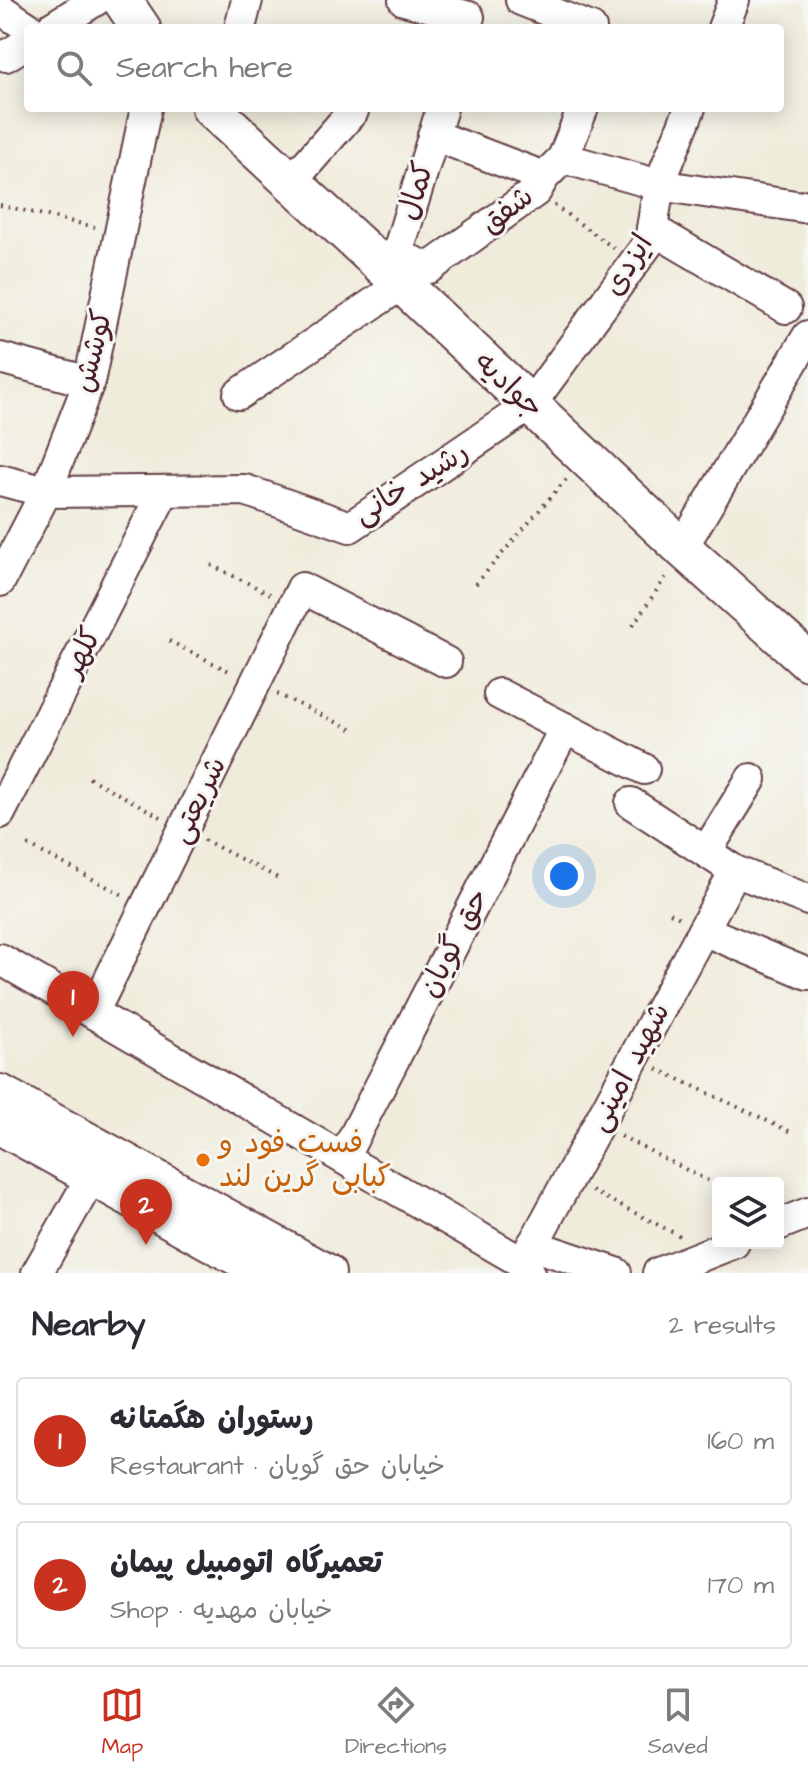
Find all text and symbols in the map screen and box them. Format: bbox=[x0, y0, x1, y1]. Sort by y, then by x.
search box bbox=[24, 24, 784, 112]
icon: search bbox=[52, 46, 96, 90]
text: Search here bbox=[116, 47, 293, 89]
street label: کمال bbox=[387, 156, 445, 226]
street label: شفق bbox=[472, 176, 542, 244]
street label: ایزدی bbox=[593, 226, 663, 304]
street label: کوشش bbox=[62, 305, 124, 397]
street label: جوادیه bbox=[465, 342, 553, 428]
street label: رشید خانی bbox=[345, 431, 477, 535]
street label: کلهر bbox=[50, 620, 112, 687]
street label: شریعتی bbox=[159, 749, 237, 851]
your location bbox=[544, 856, 584, 896]
street label: حق گویان bbox=[409, 881, 499, 1005]
pin: 1 bbox=[47, 971, 99, 1037]
street label: شهید امینی bbox=[577, 995, 681, 1139]
place label: فست فود و کبابی گرين لند bbox=[217, 1122, 391, 1198]
marker: فست فود و کبابی گرين لند bbox=[194, 1151, 212, 1169]
map controls bbox=[712, 1177, 784, 1249]
button: layers bbox=[712, 1177, 784, 1249]
pin: 2 bbox=[120, 1179, 172, 1245]
text: Nearby bbox=[32, 1301, 146, 1349]
text: 2 results bbox=[668, 1307, 776, 1343]
text: رستوران هگمتانه bbox=[110, 1398, 313, 1440]
text: 1 bbox=[58, 1423, 62, 1459]
text: 160 m bbox=[707, 1423, 774, 1459]
text: Restaurant · خیابان حق گویان bbox=[110, 1448, 445, 1484]
text: تعمیرگاه اتومبیل پیمان bbox=[110, 1542, 383, 1584]
text: 2 bbox=[53, 1567, 67, 1603]
text: 170 m bbox=[708, 1567, 774, 1603]
text: Shop · خیابان مهدیه bbox=[110, 1592, 333, 1628]
tab: Map bbox=[100, 1683, 144, 1762]
tab: Directions bbox=[345, 1683, 447, 1762]
tab: Saved bbox=[648, 1683, 708, 1762]

